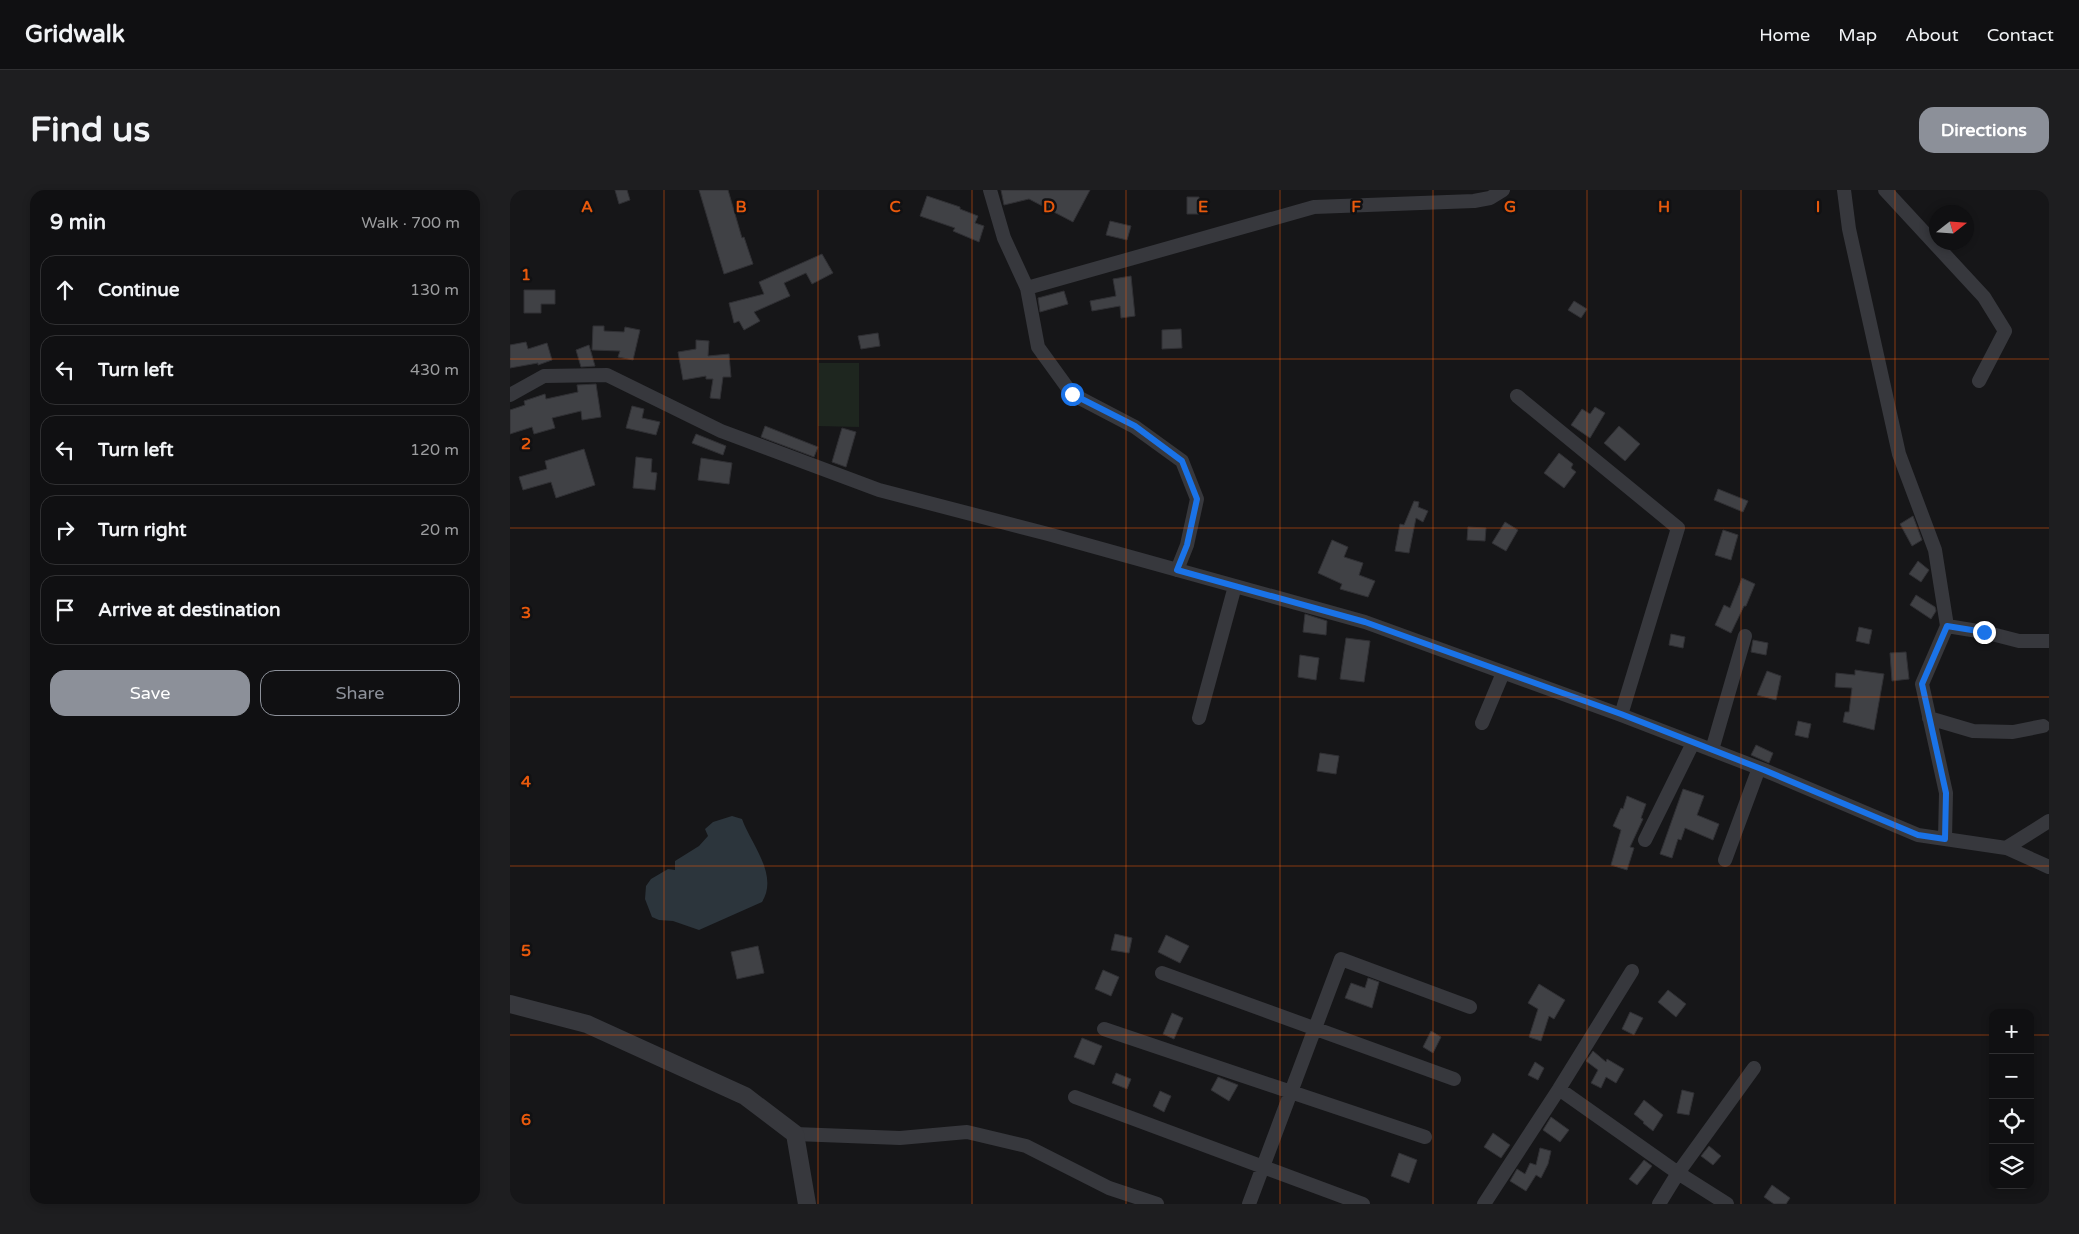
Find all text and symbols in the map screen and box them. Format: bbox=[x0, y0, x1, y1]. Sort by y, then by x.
text: Gridwalk bbox=[25, 20, 125, 49]
text: Home bbox=[1759, 24, 1810, 46]
text: Map bbox=[1838, 24, 1877, 46]
text: About bbox=[1905, 24, 1959, 46]
text: Contact bbox=[1987, 24, 2054, 46]
button: Directions bbox=[1919, 107, 2049, 153]
text: Find us bbox=[30, 109, 150, 151]
text: A bbox=[581, 197, 593, 217]
text: B bbox=[735, 197, 747, 217]
text: C bbox=[889, 197, 901, 217]
text: D bbox=[1043, 197, 1055, 217]
text: E bbox=[1198, 197, 1208, 217]
text: F bbox=[1351, 197, 1361, 217]
text: G bbox=[1504, 197, 1516, 217]
text: H bbox=[1658, 197, 1670, 217]
text: I bbox=[1816, 197, 1820, 217]
north arrow bbox=[1929, 205, 1974, 250]
text: 9 min bbox=[50, 210, 106, 235]
text: Walk · 700 m bbox=[361, 213, 460, 233]
text: 1 bbox=[521, 265, 531, 285]
icon: ahead bbox=[51, 276, 79, 304]
text: Continue bbox=[98, 279, 180, 301]
text: 130 m bbox=[410, 280, 459, 300]
icon: left bbox=[51, 356, 79, 384]
text: Turn left bbox=[98, 359, 174, 381]
text: 430 m bbox=[410, 360, 459, 380]
route start bbox=[1061, 383, 1084, 406]
text: 2 bbox=[521, 434, 531, 454]
icon: left bbox=[51, 436, 79, 464]
text: Turn left bbox=[98, 439, 174, 461]
text: 120 m bbox=[410, 440, 459, 460]
icon: right bbox=[51, 516, 79, 544]
text: Turn right bbox=[98, 519, 186, 541]
text: 20 m bbox=[420, 520, 459, 540]
icon: arrive bbox=[51, 596, 79, 624]
text: Arrive at destination bbox=[98, 599, 281, 621]
text: 3 bbox=[521, 603, 531, 623]
route end bbox=[1973, 621, 1996, 644]
button: Save bbox=[50, 670, 250, 716]
button: Share bbox=[260, 670, 460, 716]
text: 4 bbox=[521, 772, 531, 792]
text: 5 bbox=[521, 941, 531, 961]
map controls bbox=[1989, 1009, 2034, 1189]
button: + bbox=[1989, 1009, 2034, 1054]
button: − bbox=[1989, 1054, 2034, 1099]
button: locate bbox=[1989, 1099, 2034, 1144]
text: 6 bbox=[521, 1110, 531, 1130]
button: layers bbox=[1989, 1144, 2034, 1189]

